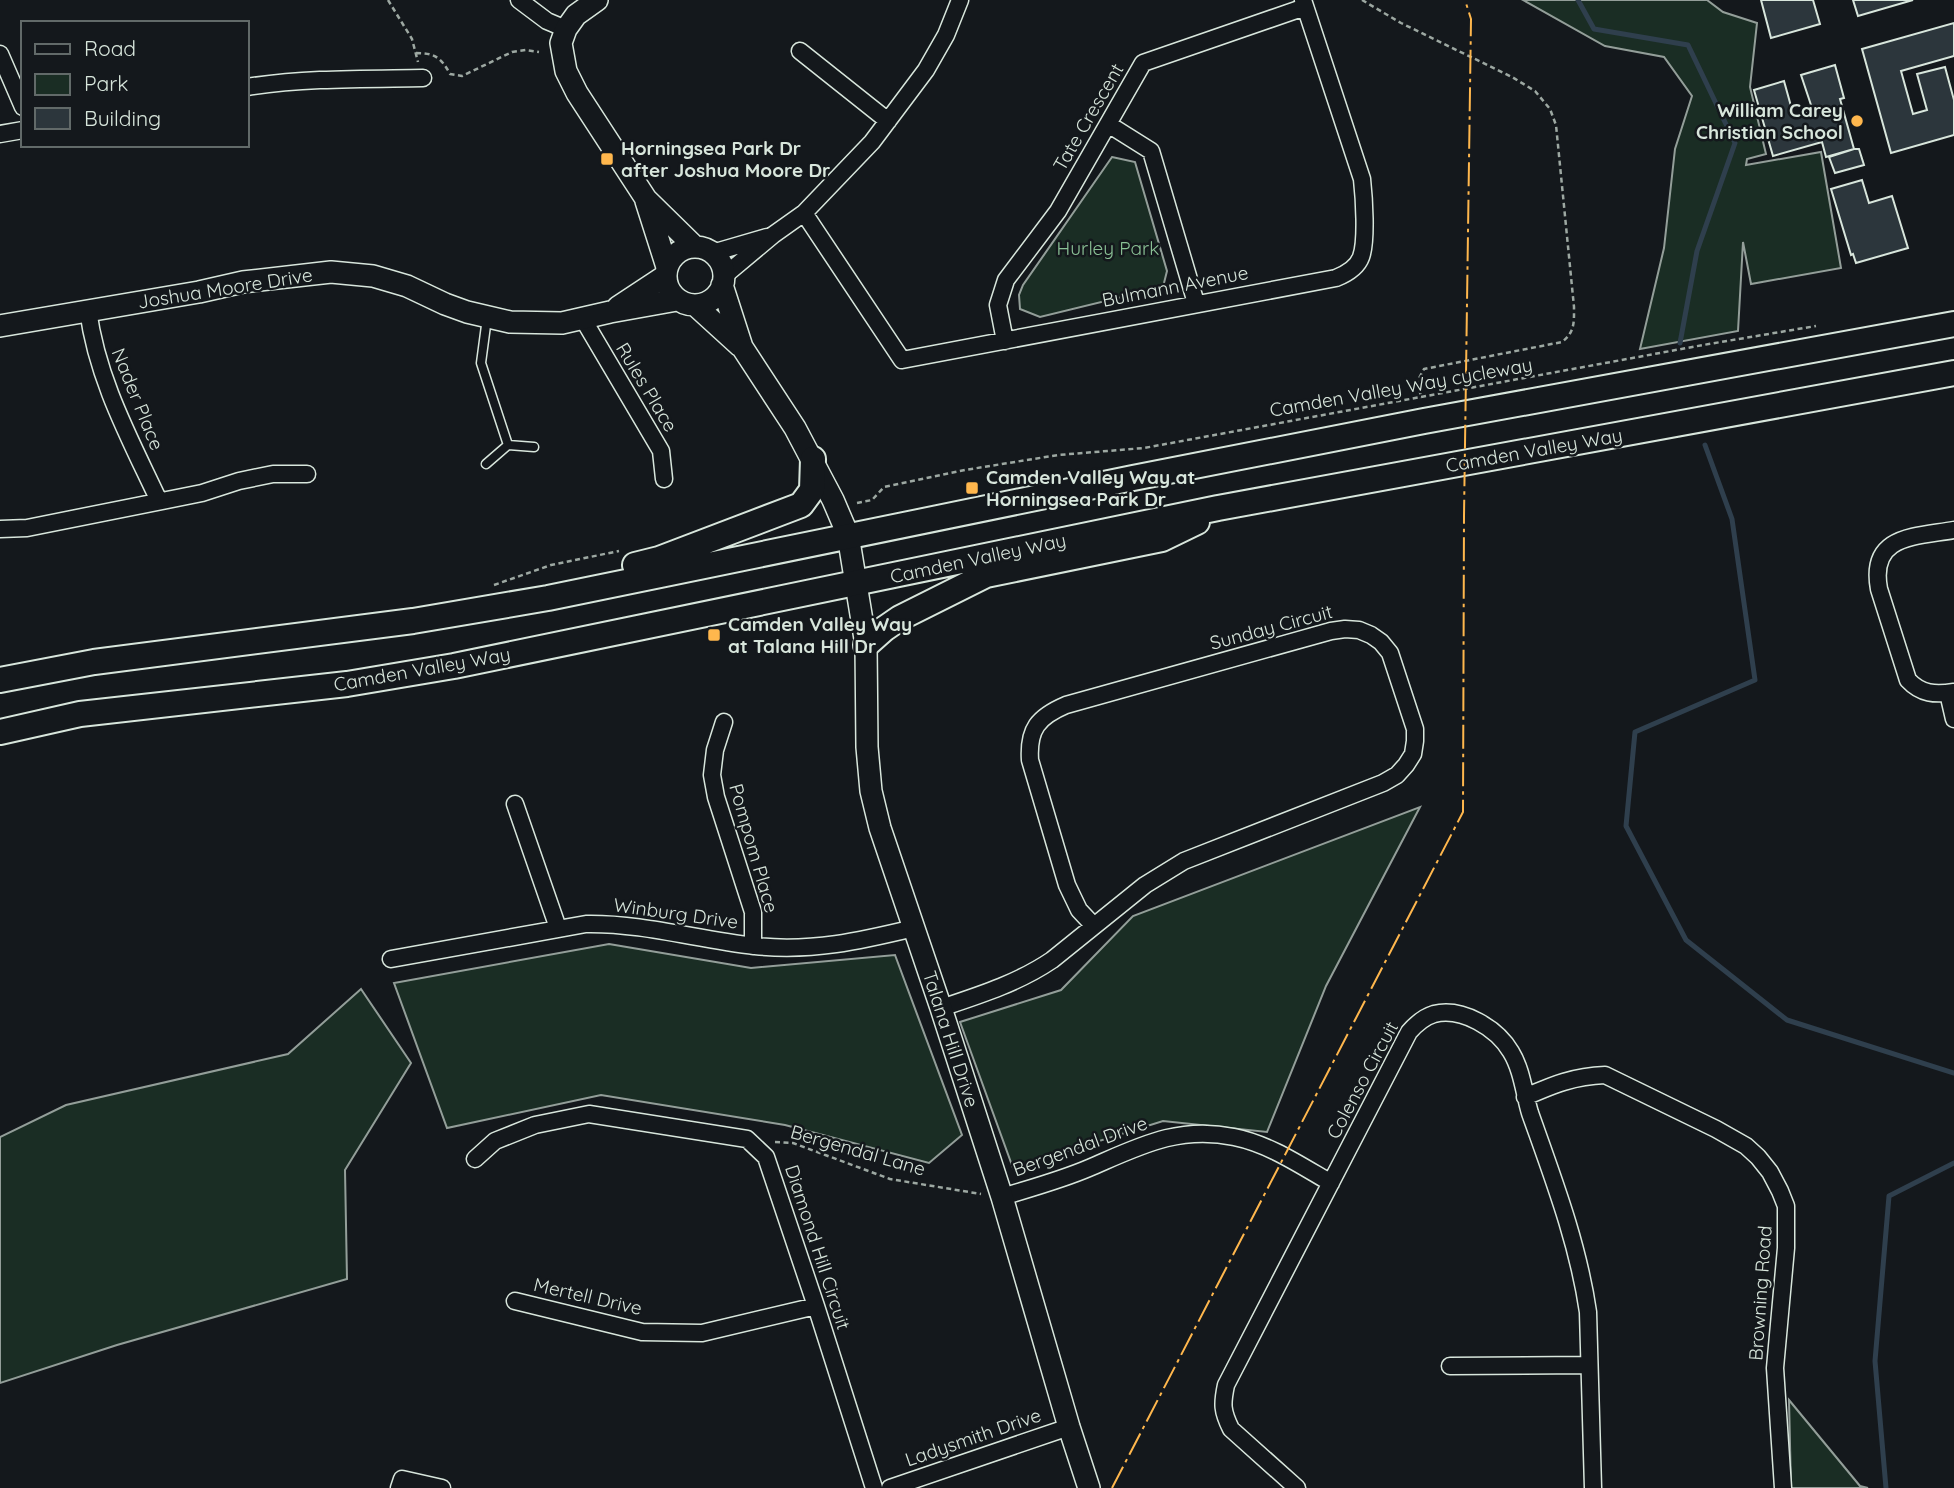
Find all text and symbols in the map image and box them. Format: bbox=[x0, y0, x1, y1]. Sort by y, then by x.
legend bbox=[21, 21, 248, 147]
text: Road bbox=[84, 35, 136, 61]
street label: Tate Crescent bbox=[1048, 59, 1128, 175]
text: Park bbox=[84, 70, 128, 96]
place label: William Carey Christian School bbox=[1696, 98, 1843, 144]
text: Building bbox=[84, 105, 161, 131]
marker: William Carey Christian School bbox=[1849, 113, 1865, 129]
place label: Horningsea Park Dr after Joshua Moore Dr bbox=[621, 136, 830, 182]
marker: Horningsea Park Dr after Joshua Moore Dr bbox=[599, 151, 615, 167]
park label: Hurley Park bbox=[1057, 236, 1159, 260]
street label: Bulmann Avenue bbox=[1100, 260, 1250, 312]
street label: Joshua Moore Drive bbox=[136, 262, 314, 314]
street label: Rules Place bbox=[611, 338, 683, 436]
street label: Nader Place bbox=[107, 344, 169, 454]
street label: Camden Valley Way cycleway bbox=[1268, 352, 1534, 422]
street label: Camden Valley Way bbox=[1444, 423, 1624, 477]
place label: Camden Valley Way at Horningsea Park Dr bbox=[986, 465, 1195, 511]
marker: Camden Valley Way at Horningsea Park Dr bbox=[964, 480, 980, 496]
street label: Camden Valley Way bbox=[888, 528, 1068, 588]
street label: Sunday Circuit bbox=[1207, 599, 1335, 655]
place label: Camden Valley Way at Talana Hill Dr bbox=[728, 612, 912, 658]
marker: Camden Valley Way at Talana Hill Dr bbox=[706, 627, 722, 643]
street label: Camden Valley Way bbox=[332, 642, 512, 696]
street label: Pompom Place bbox=[724, 781, 784, 915]
street label: Winburg Drive bbox=[612, 892, 740, 934]
street label: Talana Hill Drive bbox=[918, 968, 984, 1110]
street label: Colenso Circuit bbox=[1321, 1017, 1403, 1143]
street label: Bergendal Drive bbox=[1009, 1111, 1151, 1181]
street label: Bergendal Lane bbox=[788, 1119, 928, 1181]
street label: Diamond Hill Circuit bbox=[780, 1162, 856, 1332]
street label: Browning Road bbox=[1743, 1225, 1777, 1361]
street label: Mertell Drive bbox=[531, 1272, 645, 1320]
street label: Ladysmith Drive bbox=[902, 1403, 1044, 1471]

